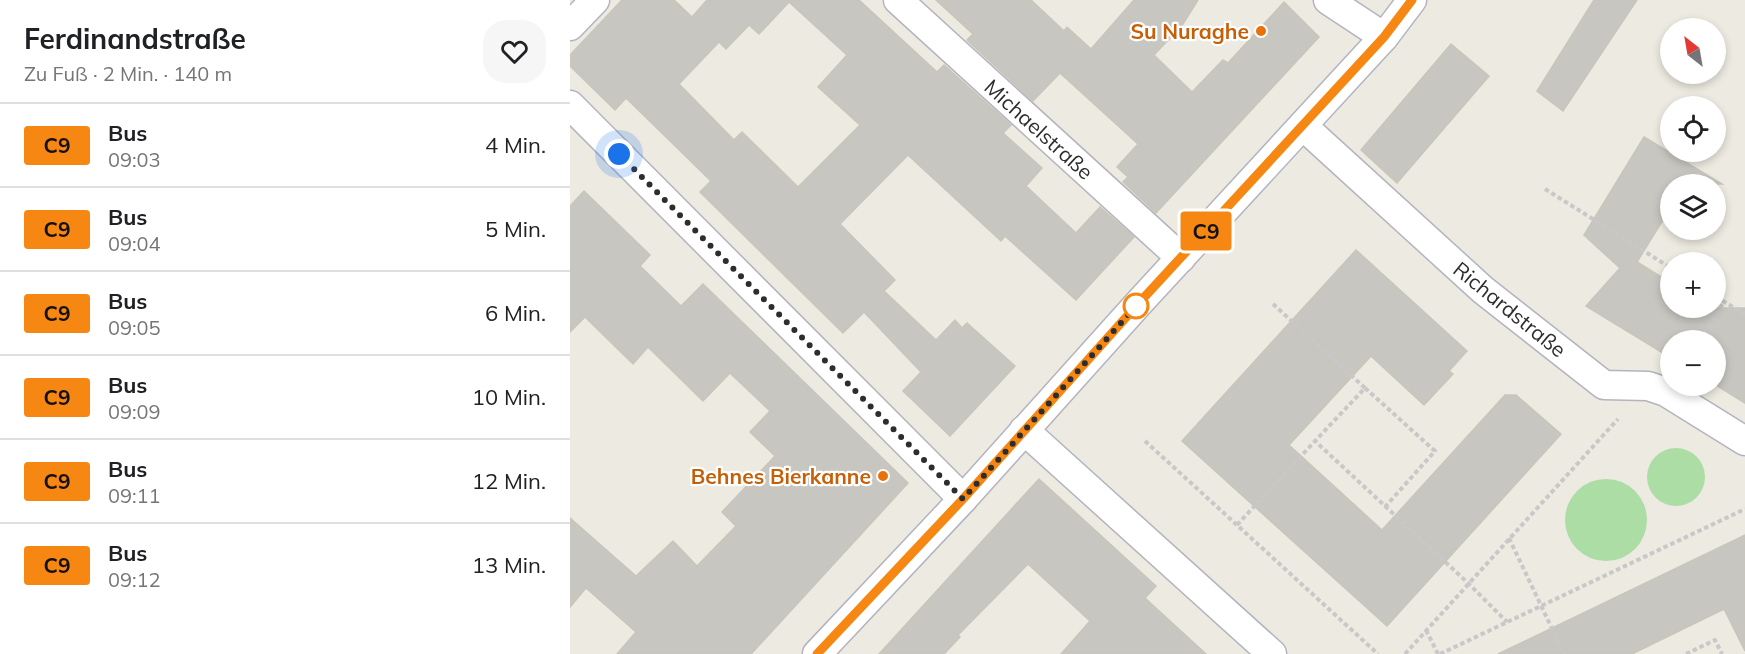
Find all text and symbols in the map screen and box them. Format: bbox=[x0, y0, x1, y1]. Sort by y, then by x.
place label: Su Nuraghe bbox=[1130, 18, 1249, 44]
north arrow bbox=[1660, 18, 1726, 84]
map controls bbox=[1660, 18, 1726, 396]
button: heart bbox=[483, 20, 546, 83]
text: Ferdinandstraße bbox=[24, 21, 246, 56]
marker: Su Nuraghe bbox=[1254, 24, 1268, 38]
text: Zu Fuß · 2 Min. · 140 m bbox=[24, 61, 232, 86]
street label: Michaelstraße bbox=[979, 73, 1099, 185]
button: locate bbox=[1660, 96, 1726, 162]
text: Bus bbox=[108, 119, 147, 147]
text: 4 Min. bbox=[485, 131, 546, 159]
text: C9 bbox=[44, 132, 71, 158]
your location bbox=[604, 139, 634, 169]
text: 09:03 bbox=[108, 147, 161, 172]
button: layers bbox=[1660, 174, 1726, 240]
text: Bus bbox=[108, 203, 147, 231]
line badge: C9 bbox=[1179, 212, 1233, 250]
text: 5 Min. bbox=[485, 215, 546, 243]
text: C9 bbox=[44, 216, 71, 242]
text: C9 bbox=[1193, 218, 1220, 244]
text: 09:04 bbox=[108, 231, 161, 256]
button: + bbox=[1660, 252, 1726, 318]
street label: Richardstraße bbox=[1448, 256, 1572, 362]
text: Bus bbox=[108, 287, 147, 315]
unlabelled marker bbox=[1123, 293, 1149, 319]
text: 6 Min. bbox=[485, 299, 546, 327]
text: C9 bbox=[44, 300, 71, 326]
text: 09:05 bbox=[108, 315, 161, 340]
button: − bbox=[1660, 330, 1726, 396]
text: Bus bbox=[108, 371, 147, 399]
text: 10 Min. bbox=[472, 383, 546, 411]
text: C9 bbox=[44, 384, 71, 410]
text: 09:09 bbox=[108, 399, 161, 424]
text: Bus bbox=[108, 455, 147, 483]
place label: Behnes Bierkanne bbox=[691, 463, 871, 489]
text: 12 Min. bbox=[472, 467, 546, 495]
text: C9 bbox=[44, 468, 71, 494]
marker: Behnes Bierkanne bbox=[876, 469, 890, 483]
text: 09:11 bbox=[108, 483, 161, 508]
text: Bus bbox=[108, 539, 147, 567]
text: 13 Min. bbox=[472, 551, 546, 579]
text: C9 bbox=[44, 552, 71, 578]
text: 09:12 bbox=[108, 567, 161, 592]

